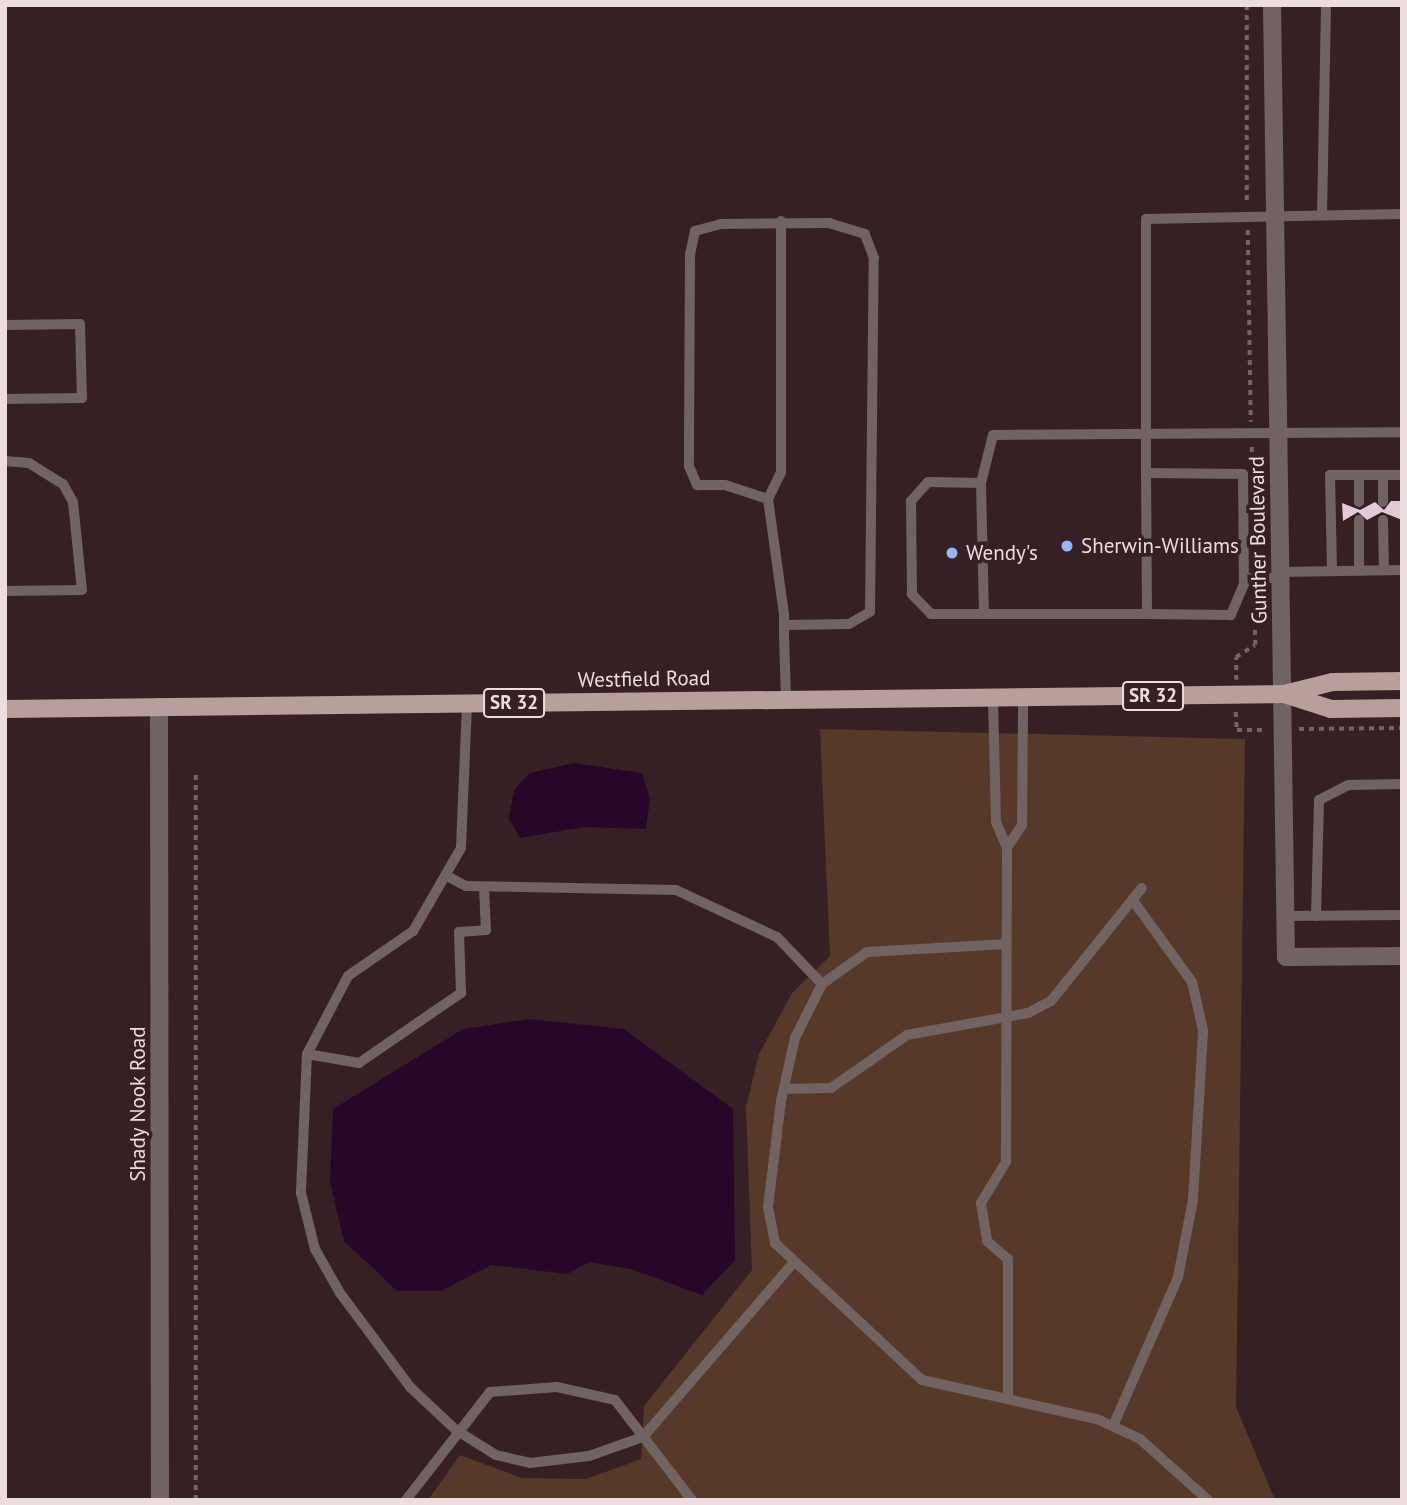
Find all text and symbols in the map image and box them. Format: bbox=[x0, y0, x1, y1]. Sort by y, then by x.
street label: Gunther Boulevard bbox=[1244, 456, 1272, 624]
place label: Sherwin-Williams bbox=[1081, 533, 1239, 559]
marker: Sherwin-Williams bbox=[1059, 538, 1075, 554]
place label: Wendy's bbox=[966, 540, 1038, 566]
marker: Wendy's bbox=[944, 545, 960, 561]
street label: Westfield Road bbox=[577, 665, 711, 693]
road number: SR 32 bbox=[1122, 680, 1184, 712]
road number: SR 32 bbox=[482, 688, 546, 718]
street label: Shady Nook Road bbox=[125, 1026, 151, 1182]

